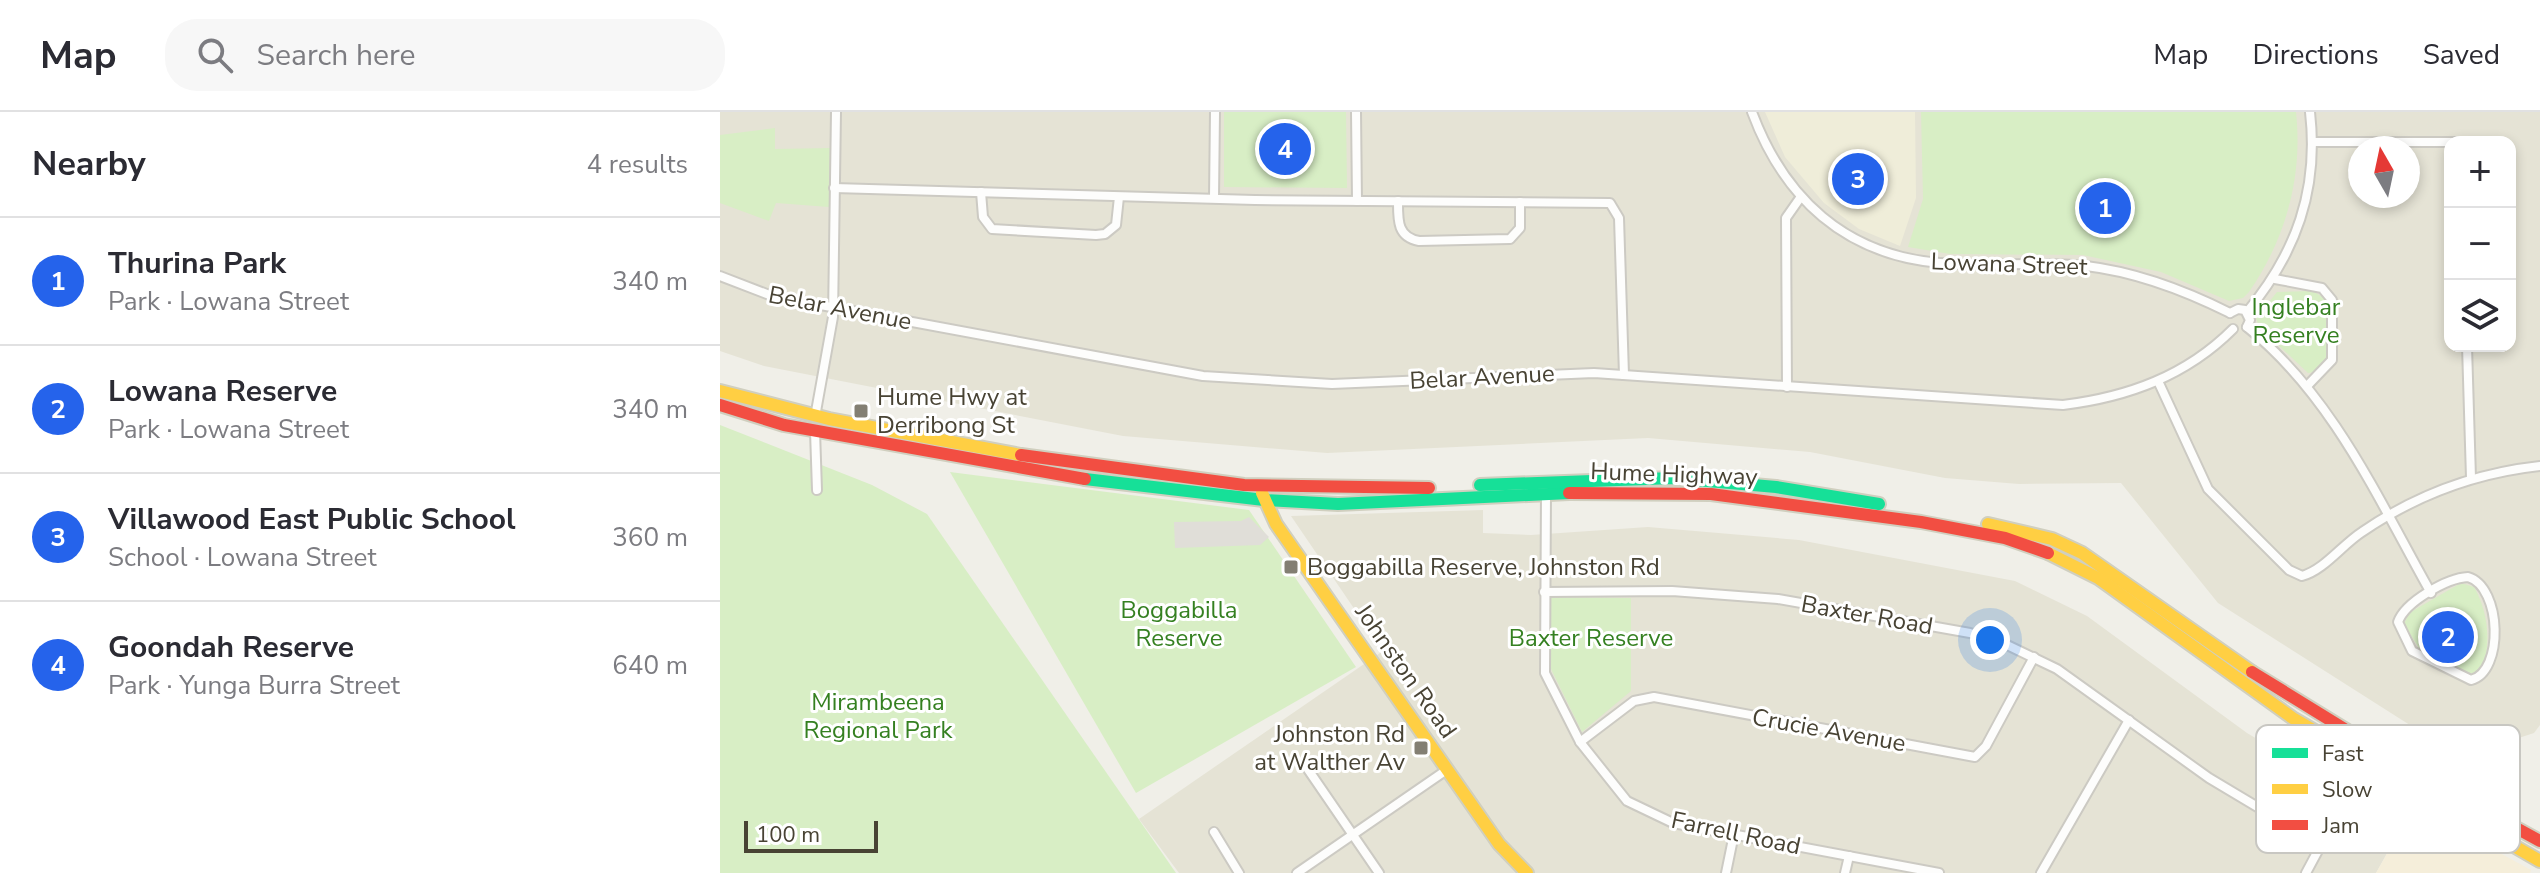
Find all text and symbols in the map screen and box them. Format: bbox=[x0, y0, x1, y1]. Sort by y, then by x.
search box bbox=[165, 19, 725, 91]
text: Map bbox=[40, 30, 117, 81]
icon: search bbox=[193, 33, 237, 77]
text: Search here bbox=[257, 35, 416, 76]
text: Map bbox=[2153, 36, 2208, 74]
text: Directions bbox=[2252, 36, 2379, 74]
text: Saved bbox=[2423, 36, 2500, 74]
pin: 4 bbox=[1259, 119, 1311, 179]
north arrow bbox=[2348, 136, 2420, 208]
map controls bbox=[2444, 136, 2516, 352]
button: + bbox=[2444, 136, 2516, 208]
text: Nearby bbox=[32, 141, 146, 187]
text: 4 results bbox=[587, 147, 688, 182]
pin: 3 bbox=[1832, 149, 1884, 209]
pin: 1 bbox=[2079, 178, 2131, 238]
button: − bbox=[2444, 208, 2516, 280]
text: Thurina Park bbox=[108, 243, 286, 284]
street label: Lowana Street bbox=[1930, 245, 2088, 283]
text: 1 bbox=[50, 264, 66, 299]
text: 340 m bbox=[612, 264, 688, 299]
street label: Belar Avenue bbox=[766, 278, 914, 338]
button: layers bbox=[2444, 280, 2516, 352]
text: Park · Lowana Street bbox=[108, 284, 349, 319]
park label: Inglebar Reserve bbox=[2252, 291, 2341, 351]
street label: Belar Avenue bbox=[1409, 357, 1555, 397]
text: Lowana Reserve bbox=[108, 371, 337, 412]
place label: Hume Hwy at Derribong St bbox=[877, 381, 1027, 441]
text: 2 bbox=[50, 392, 66, 427]
text: 340 m bbox=[612, 392, 688, 427]
marker: Hume Hwy at Derribong St bbox=[852, 402, 870, 420]
text: Park · Lowana Street bbox=[108, 412, 349, 447]
street label: Hume Highway bbox=[1590, 455, 1759, 493]
text: Villawood East Public School bbox=[108, 499, 516, 540]
text: 3 bbox=[50, 520, 66, 555]
text: 360 m bbox=[612, 520, 688, 555]
text: School · Lowana Street bbox=[108, 540, 377, 575]
place label: Boggabilla Reserve, Johnston Rd bbox=[1307, 551, 1660, 583]
marker: Boggabilla Reserve, Johnston Rd bbox=[1282, 558, 1300, 576]
street label: Baxter Road bbox=[1799, 588, 1935, 642]
park label: Boggabilla Reserve bbox=[1121, 594, 1237, 654]
street label: Johnston Road bbox=[1347, 597, 1464, 745]
pin: 2 bbox=[2422, 607, 2474, 667]
your location bbox=[1970, 620, 2010, 660]
park label: Baxter Reserve bbox=[1509, 622, 1673, 654]
text: Goondah Reserve bbox=[108, 627, 354, 668]
text: 4 bbox=[50, 648, 66, 683]
text: 640 m bbox=[612, 648, 688, 683]
text: Park · Yunga Burra Street bbox=[108, 668, 400, 703]
park label: Mirambeena Regional Park bbox=[803, 686, 954, 746]
street label: Crucie Avenue bbox=[1750, 701, 1908, 759]
place label: Johnston Rd at Walther Av bbox=[1254, 718, 1406, 778]
legend bbox=[2256, 725, 2520, 853]
marker: Johnston Rd at Walther Av bbox=[1412, 739, 1430, 757]
text: Fast bbox=[2322, 739, 2364, 769]
text: Slow bbox=[2322, 775, 2373, 805]
street label: Farrell Road bbox=[1668, 804, 1804, 862]
text: Jam bbox=[2321, 811, 2360, 841]
scale bar bbox=[744, 817, 878, 853]
text: 100 m bbox=[756, 820, 820, 850]

